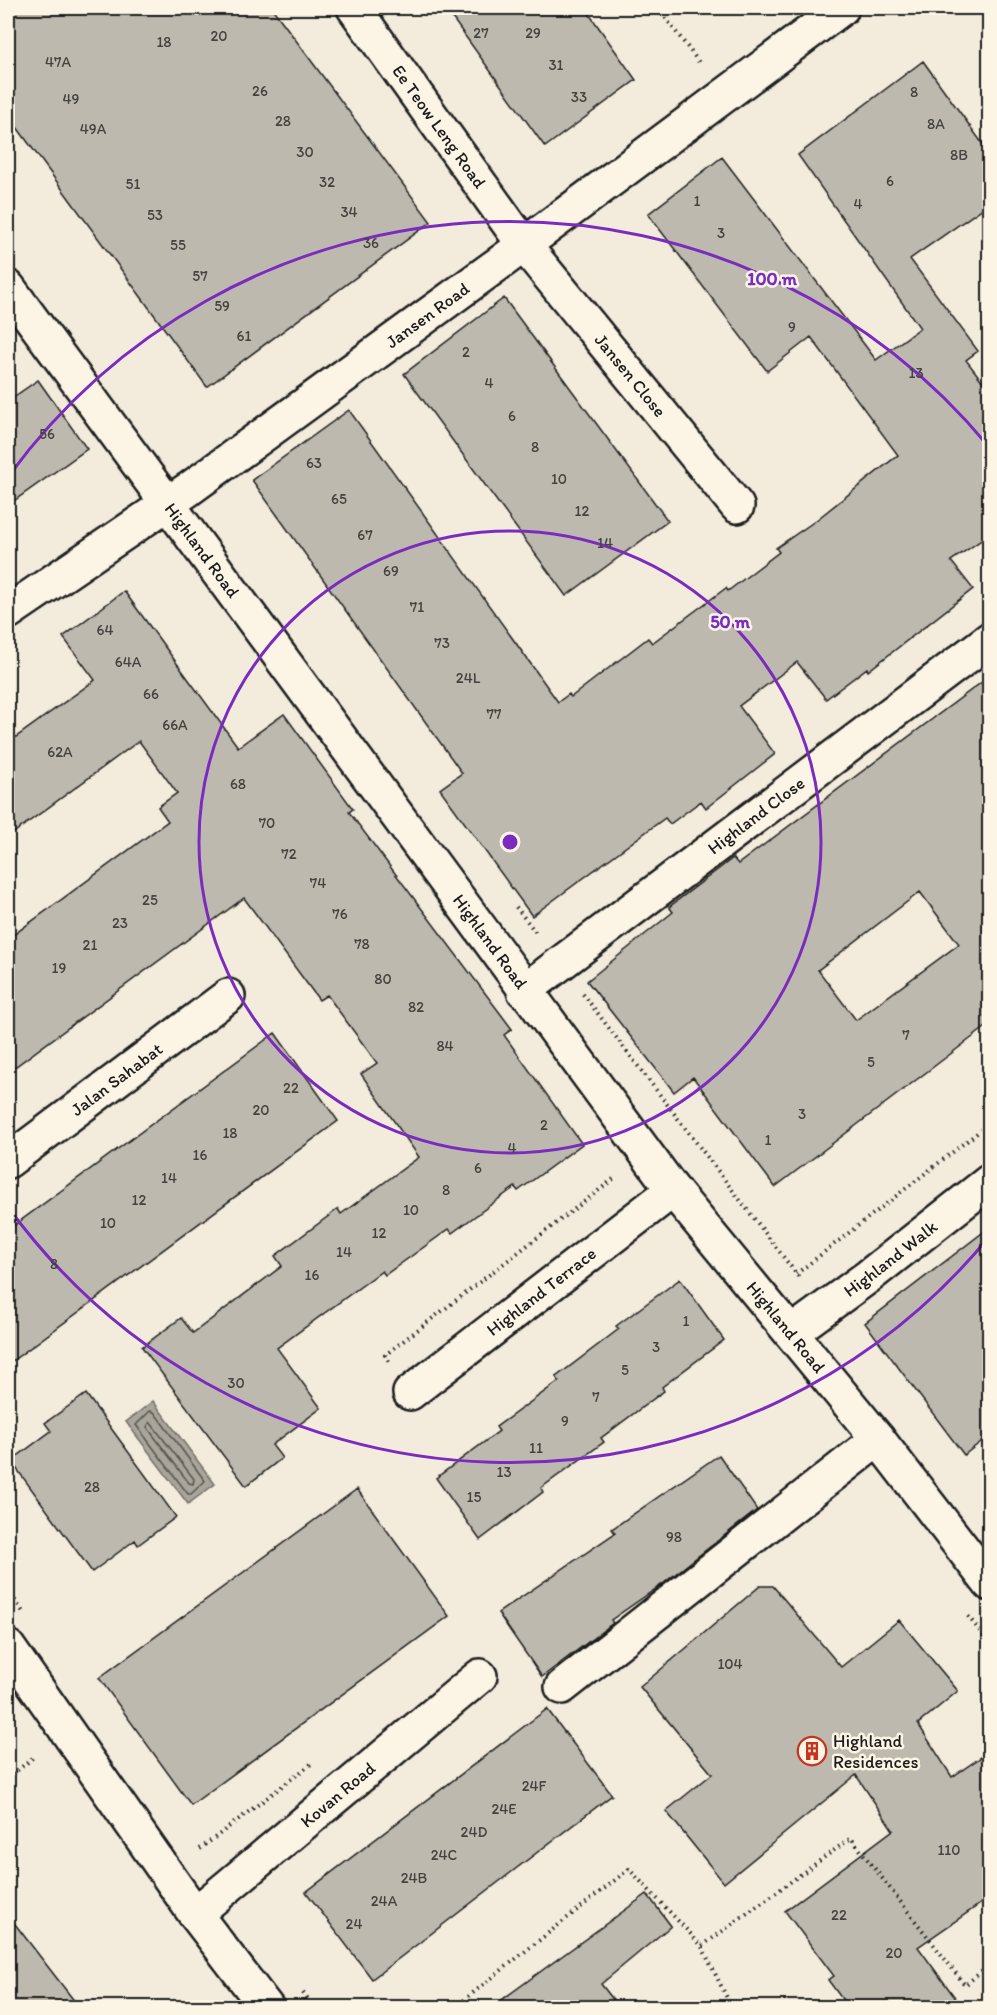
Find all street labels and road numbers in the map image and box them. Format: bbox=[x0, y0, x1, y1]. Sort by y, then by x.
street label: Ee Teow Leng Road bbox=[387, 61, 491, 193]
street label: Jansen Road bbox=[381, 277, 474, 353]
street label: Jansen Close bbox=[590, 329, 671, 422]
street label: Highland Road bbox=[160, 498, 244, 602]
street label: Highland Close bbox=[703, 772, 809, 859]
street label: Highland Road bbox=[448, 890, 532, 994]
street label: Jalan Sahabat bbox=[67, 1038, 167, 1121]
street label: Highland Walk bbox=[839, 1215, 942, 1302]
street label: Highland Terrace bbox=[482, 1242, 601, 1341]
street label: Highland Road bbox=[742, 1277, 830, 1378]
street label: Kovan Road bbox=[296, 1757, 380, 1832]

